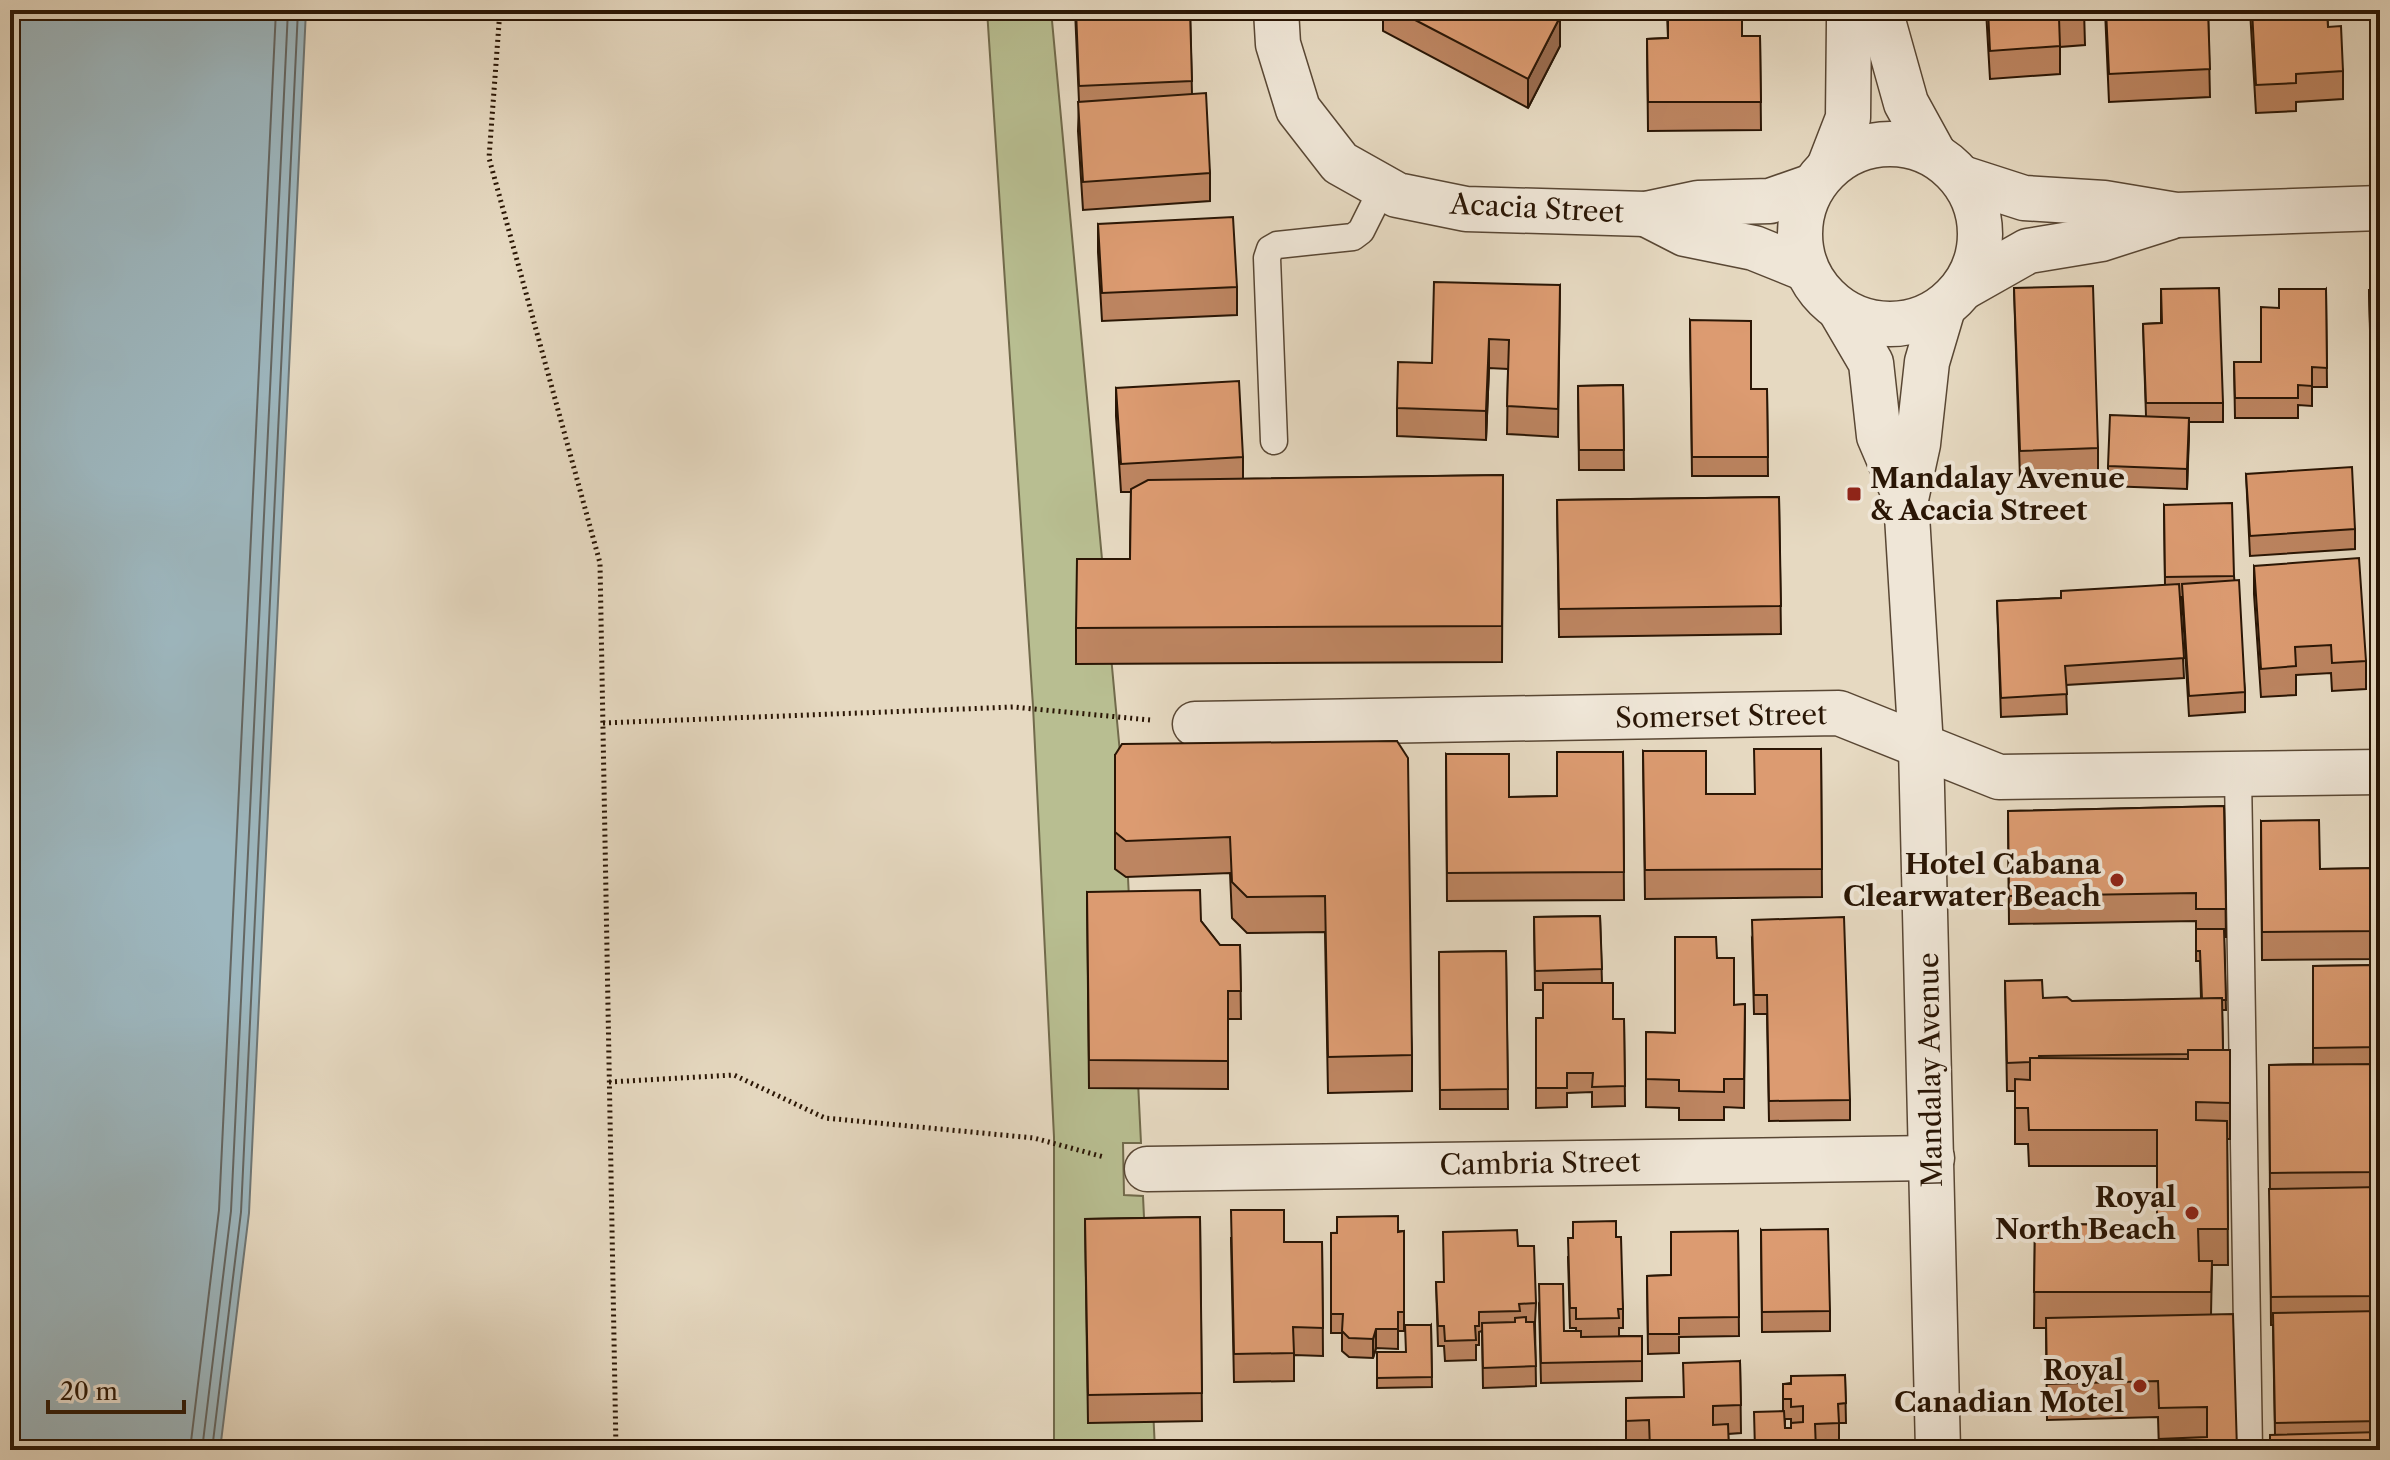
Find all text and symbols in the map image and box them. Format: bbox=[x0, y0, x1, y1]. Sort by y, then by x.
street label: Acacia Street bbox=[1448, 186, 1625, 230]
place label: Mandalay Avenue & Acacia Street bbox=[1870, 461, 2125, 527]
marker: Mandalay Avenue & Acacia Street bbox=[1845, 485, 1863, 503]
street label: Somerset Street bbox=[1615, 697, 1827, 735]
place label: Hotel Cabana Clearwater Beach bbox=[1843, 847, 2102, 913]
marker: Hotel Cabana Clearwater Beach bbox=[2108, 871, 2126, 889]
street label: Mandalay Avenue bbox=[1911, 952, 1949, 1188]
street label: Cambria Street bbox=[1439, 1144, 1641, 1182]
place label: Royal North Beach bbox=[1995, 1180, 2176, 1246]
marker: Royal North Beach bbox=[2183, 1204, 2201, 1222]
place label: Royal Canadian Motel bbox=[1894, 1353, 2124, 1419]
scale bar bbox=[48, 1364, 184, 1414]
text: 20 m bbox=[60, 1377, 118, 1406]
marker: Royal Canadian Motel bbox=[2131, 1377, 2149, 1395]

